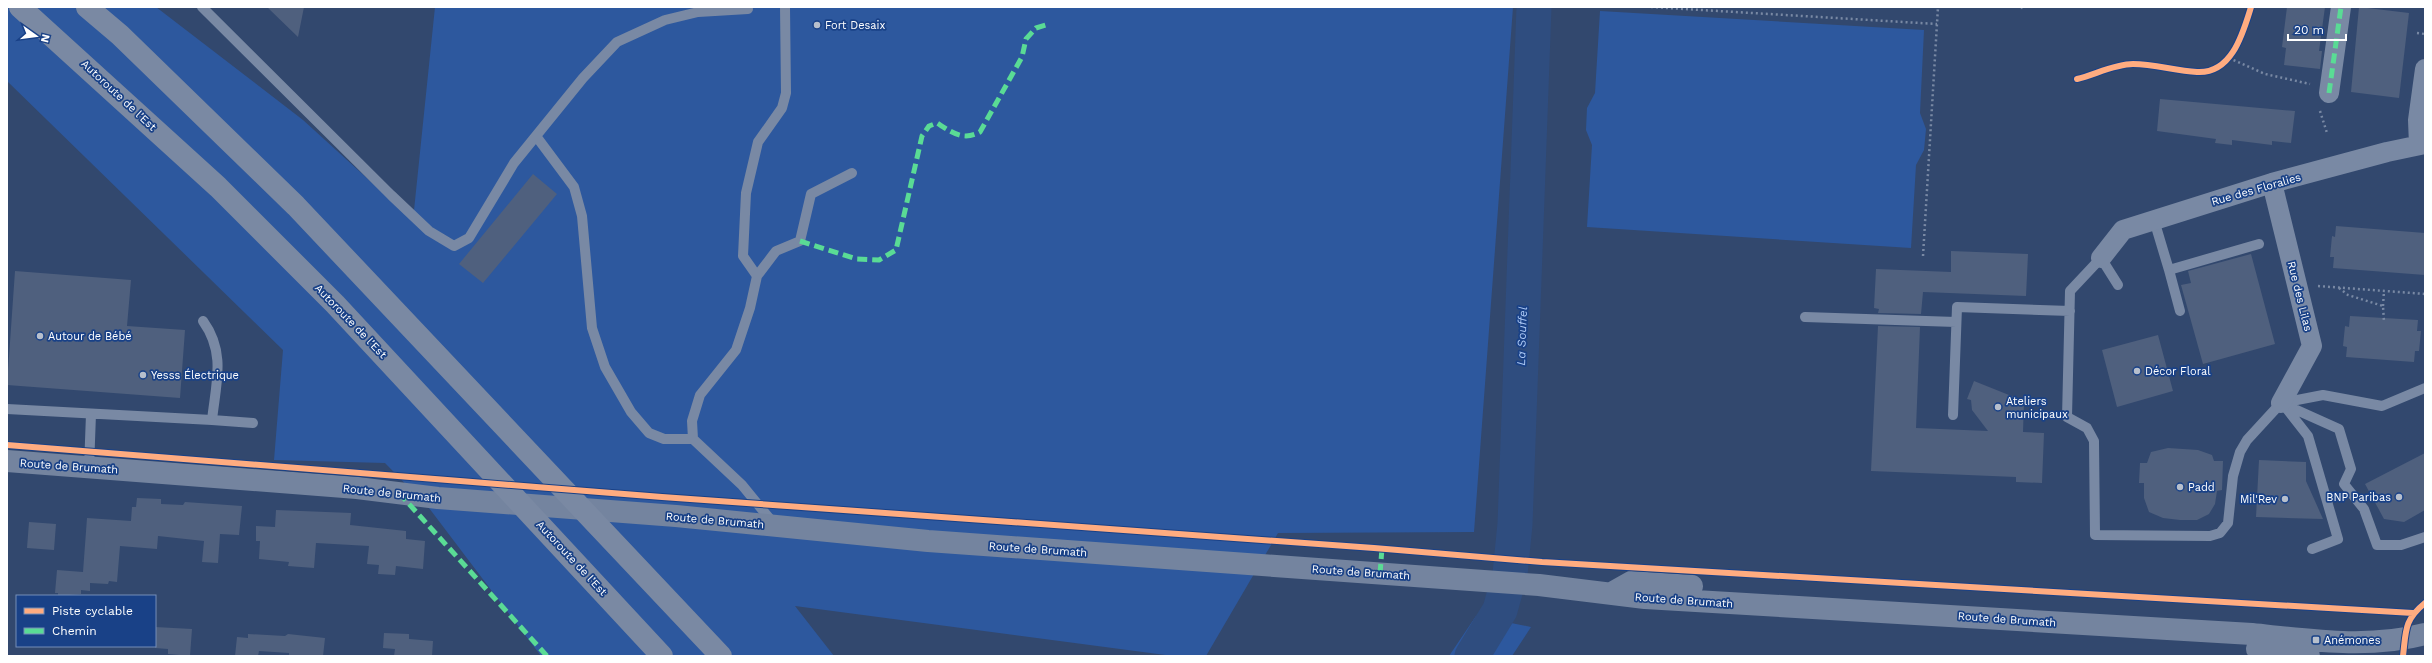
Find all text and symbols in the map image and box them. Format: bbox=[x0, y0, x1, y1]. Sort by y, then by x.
north arrow bbox=[16, 16, 56, 56]
scale bar bbox=[2288, 16, 2346, 42]
place label: Fort Desaix bbox=[825, 19, 885, 32]
marker: Fort Desaix bbox=[812, 20, 822, 30]
text: 20 m bbox=[2294, 23, 2324, 37]
text: N bbox=[38, 33, 53, 44]
street label: Autoroute de l’Est bbox=[78, 57, 159, 134]
street label: Rue des Floralies bbox=[2210, 170, 2303, 208]
street label: Rue des Lilas bbox=[2285, 260, 2315, 333]
street label: Autoroute de l’Est bbox=[312, 282, 390, 361]
water label: La Souffel bbox=[1514, 306, 1530, 366]
place label: Autour de Bébé bbox=[48, 330, 132, 343]
marker: Autour de Bébé bbox=[35, 331, 45, 341]
place label: Décor Floral bbox=[2145, 365, 2211, 378]
marker: Décor Floral bbox=[2132, 366, 2142, 376]
place label: Yesss Électrique bbox=[151, 368, 239, 382]
marker: Yesss Électrique bbox=[138, 370, 148, 380]
place label: Ateliers municipaux bbox=[2006, 395, 2068, 421]
marker: Ateliers municipaux bbox=[1993, 402, 2003, 412]
street label: Route de Brumath bbox=[19, 457, 119, 476]
place label: Padd bbox=[2188, 481, 2215, 494]
street label: Route de Brumath bbox=[342, 482, 442, 505]
marker: Padd bbox=[2175, 482, 2185, 492]
place label: BNP Paribas bbox=[2326, 491, 2391, 504]
marker: BNP Paribas bbox=[2394, 492, 2404, 502]
place label: Mil'Rev bbox=[2240, 493, 2277, 506]
marker: Mil'Rev bbox=[2280, 494, 2290, 504]
street label: Route de Brumath bbox=[665, 510, 765, 531]
street label: Autoroute de l’Est bbox=[534, 518, 610, 599]
street label: Route de Brumath bbox=[988, 540, 1088, 559]
street label: Route de Brumath bbox=[1311, 563, 1411, 582]
street label: Route de Brumath bbox=[1634, 591, 1734, 610]
legend bbox=[16, 595, 156, 647]
text: Piste cyclable bbox=[52, 604, 133, 618]
street label: Route de Brumath bbox=[1957, 610, 2057, 629]
text: Chemin bbox=[52, 624, 97, 638]
place label: Anémones bbox=[2324, 634, 2381, 647]
marker: Anémones bbox=[2311, 635, 2321, 645]

